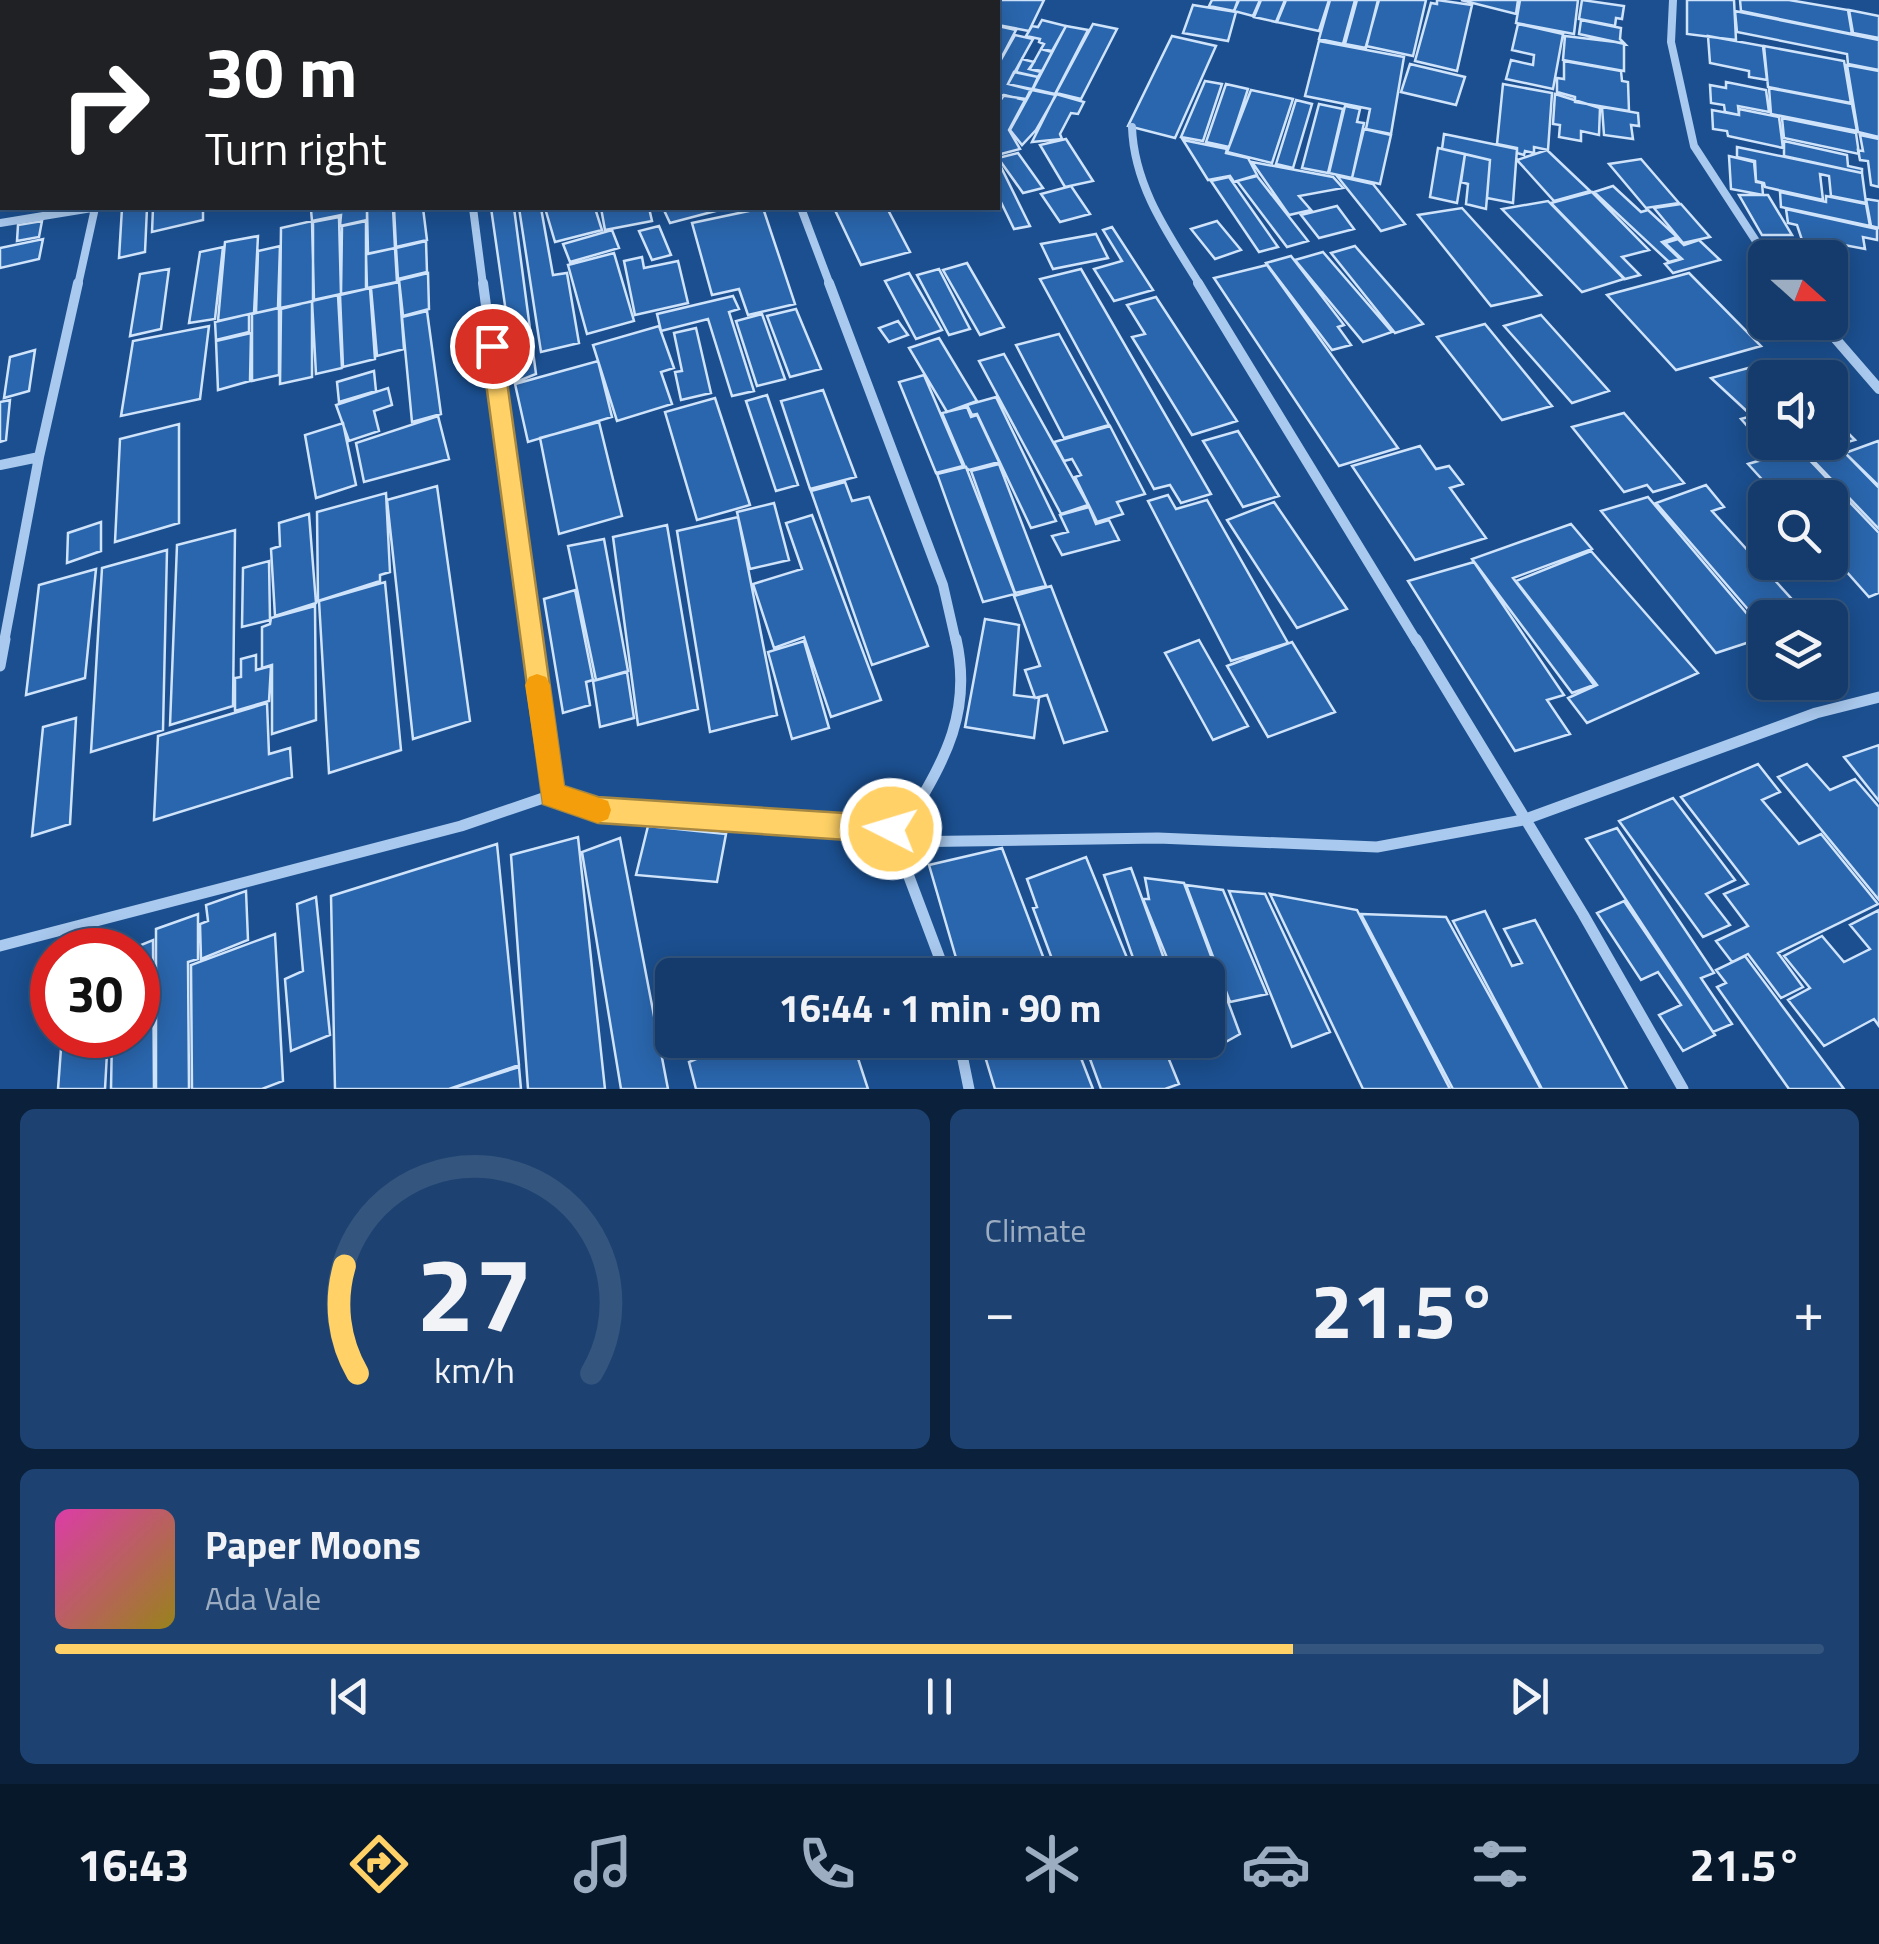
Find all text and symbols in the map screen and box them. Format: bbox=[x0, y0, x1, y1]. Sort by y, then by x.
text: 30 m bbox=[205, 18, 358, 124]
icon: right bbox=[40, 40, 170, 170]
text: Turn right bbox=[205, 114, 387, 182]
north arrow bbox=[1748, 240, 1848, 340]
map controls bbox=[1748, 240, 1848, 700]
pin bbox=[450, 304, 535, 389]
icon: arrive bbox=[465, 319, 520, 374]
button: sound bbox=[1748, 360, 1848, 460]
button: search bbox=[1748, 480, 1848, 580]
button: layers bbox=[1748, 600, 1848, 700]
position arrow bbox=[839, 777, 943, 881]
speed limit sign: 30 bbox=[30, 928, 160, 1058]
text: 16:44 · 1 min · 90 m bbox=[779, 979, 1101, 1037]
text: Climate bbox=[985, 1206, 1086, 1254]
text: 27 bbox=[417, 1213, 533, 1371]
text: 21.5° bbox=[1311, 1253, 1498, 1367]
text: − bbox=[985, 1269, 1015, 1352]
text: + bbox=[1793, 1269, 1824, 1352]
text: km/h bbox=[434, 1342, 515, 1397]
text: Paper Moons bbox=[205, 1516, 421, 1574]
text: Ada Vale bbox=[205, 1574, 321, 1622]
icon: previous bbox=[322, 1669, 377, 1724]
icon: pause bbox=[912, 1669, 967, 1724]
icon: next bbox=[1502, 1669, 1557, 1724]
icon: directions bbox=[344, 1829, 414, 1899]
icon: music bbox=[568, 1829, 638, 1899]
icon: phone bbox=[792, 1829, 862, 1899]
icon: climate bbox=[1017, 1829, 1087, 1899]
icon: car bbox=[1241, 1829, 1311, 1899]
icon: filters bbox=[1465, 1829, 1535, 1899]
text: 16:43 bbox=[77, 1830, 189, 1898]
text: 21.5° bbox=[1689, 1830, 1802, 1898]

